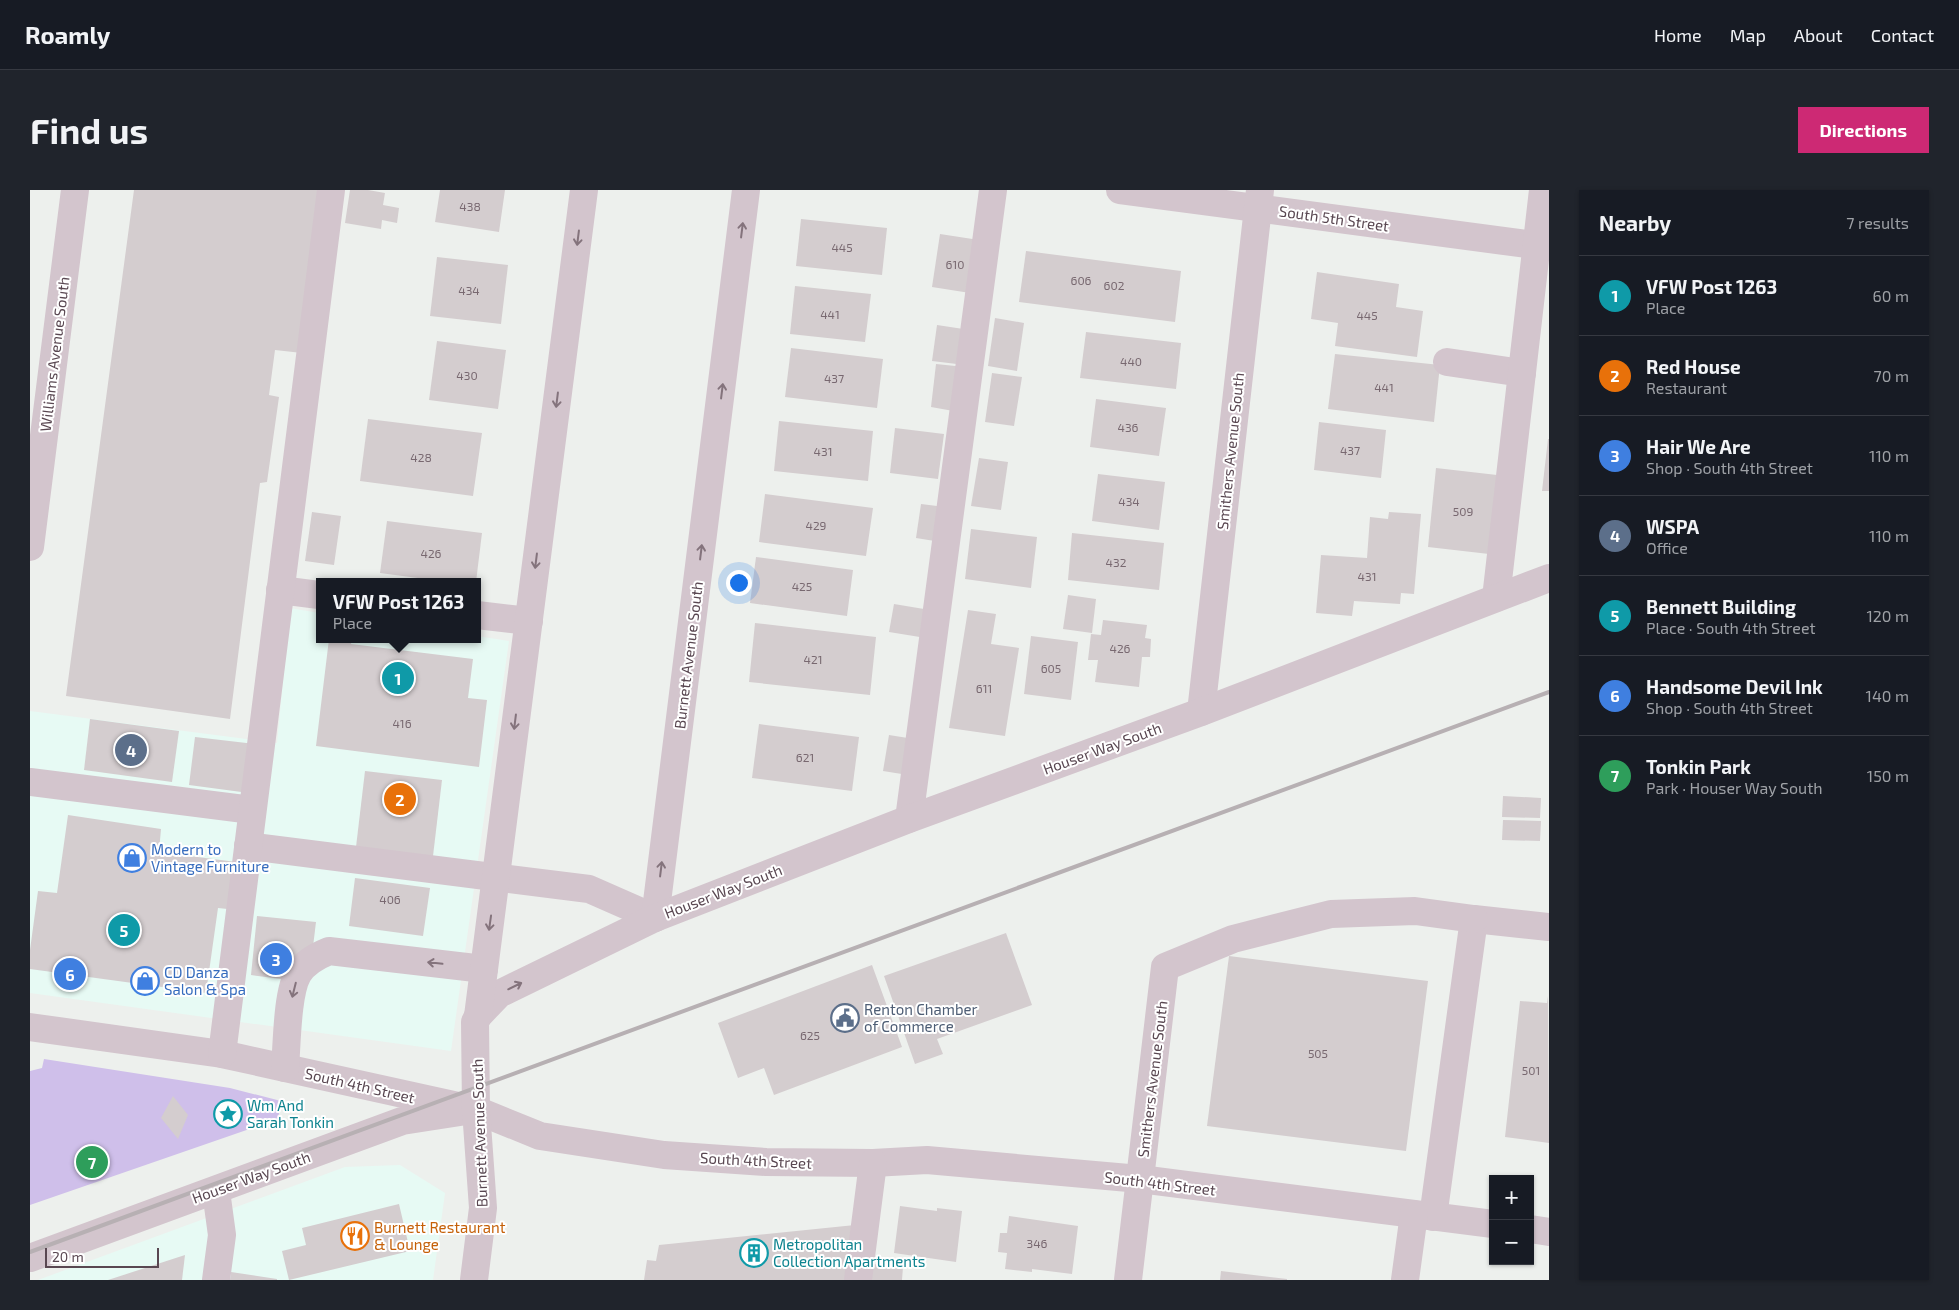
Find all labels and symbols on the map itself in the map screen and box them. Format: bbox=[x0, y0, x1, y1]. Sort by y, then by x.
house number: 438 bbox=[459, 199, 481, 213]
street label: South 5th Street bbox=[1278, 201, 1390, 235]
one-way arrow bbox=[737, 222, 747, 238]
one-way arrow bbox=[573, 230, 583, 246]
house number: 445 bbox=[831, 240, 853, 254]
house number: 610 bbox=[946, 257, 964, 271]
house number: 606 bbox=[1071, 273, 1092, 287]
street label: Williams Avenue South bbox=[36, 275, 72, 433]
house number: 602 bbox=[1104, 278, 1125, 292]
house number: 434 bbox=[458, 283, 480, 297]
house number: 441 bbox=[820, 307, 840, 321]
house number: 445 bbox=[1356, 308, 1378, 322]
house number: 440 bbox=[1120, 354, 1142, 368]
house number: 430 bbox=[456, 368, 478, 382]
house number: 437 bbox=[824, 371, 844, 385]
street label: Smithers Avenue South bbox=[1213, 372, 1247, 530]
house number: 441 bbox=[1374, 380, 1394, 394]
one-way arrow bbox=[717, 383, 727, 399]
one-way arrow bbox=[552, 391, 562, 407]
house number: 436 bbox=[1118, 420, 1139, 434]
house number: 437 bbox=[1340, 443, 1360, 457]
house number: 431 bbox=[814, 444, 832, 458]
house number: 428 bbox=[410, 450, 432, 464]
house number: 434 bbox=[1118, 494, 1140, 508]
house number: 509 bbox=[1453, 504, 1473, 518]
house number: 429 bbox=[806, 518, 827, 532]
one-way arrow bbox=[696, 544, 706, 560]
house number: 426 bbox=[421, 546, 442, 560]
one-way arrow bbox=[531, 552, 541, 568]
house number: 432 bbox=[1106, 555, 1127, 569]
house number: 431 bbox=[1358, 569, 1376, 583]
your location bbox=[726, 570, 752, 596]
house number: 425 bbox=[792, 579, 812, 593]
street label: Burnett Avenue South bbox=[670, 580, 706, 730]
house number: 426 bbox=[1110, 641, 1131, 655]
house number: 421 bbox=[804, 652, 822, 666]
pin: 1 bbox=[382, 659, 414, 697]
house number: 605 bbox=[1041, 661, 1061, 675]
house number: 611 bbox=[976, 681, 992, 695]
one-way arrow bbox=[510, 714, 520, 730]
house number: 416 bbox=[392, 716, 412, 730]
street label: Houser Way South bbox=[1040, 718, 1164, 778]
pin: 4 bbox=[115, 731, 147, 769]
house number: 621 bbox=[796, 750, 814, 764]
pin: 2 bbox=[384, 780, 416, 818]
place label: Modern to Vintage Furniture bbox=[151, 840, 269, 875]
shop icon: Modern to Vintage Furniture bbox=[117, 843, 147, 873]
street label: Houser Way South bbox=[662, 860, 784, 922]
one-way arrow bbox=[656, 862, 666, 878]
house number: 406 bbox=[379, 892, 401, 906]
pin: 5 bbox=[108, 911, 140, 949]
one-way arrow bbox=[485, 915, 495, 931]
pin: 3 bbox=[260, 940, 292, 978]
pin: 6 bbox=[54, 955, 86, 993]
one-way arrow bbox=[428, 958, 444, 968]
place label: CD Danza Salon & Spa bbox=[164, 963, 246, 998]
shop icon: CD Danza Salon & Spa bbox=[130, 966, 160, 996]
one-way arrow bbox=[507, 981, 522, 990]
one-way arrow bbox=[289, 982, 298, 998]
place label: Renton Chamber of Commerce bbox=[864, 1000, 978, 1035]
street label: Smithers Avenue South bbox=[1133, 1000, 1171, 1158]
public building icon: Renton Chamber of Commerce bbox=[830, 1003, 860, 1033]
house number: 625 bbox=[800, 1028, 820, 1042]
house number: 505 bbox=[1308, 1046, 1328, 1060]
street label: Burnett Avenue South bbox=[467, 1058, 491, 1208]
house number: 501 bbox=[1522, 1063, 1540, 1077]
street label: South 4th Street bbox=[303, 1064, 417, 1106]
place label: Wm And Sarah Tonkin bbox=[247, 1096, 334, 1131]
place icon: Wm And Sarah Tonkin bbox=[213, 1099, 243, 1129]
pin: 7 bbox=[76, 1143, 108, 1181]
street label: Houser Way South bbox=[189, 1147, 313, 1207]
street label: South 4th Street bbox=[700, 1148, 813, 1172]
street label: South 4th Street bbox=[1103, 1167, 1217, 1199]
place label: Burnett Restaurant & Lounge bbox=[374, 1218, 506, 1253]
restaurant icon: Burnett Restaurant & Lounge bbox=[340, 1221, 370, 1251]
place label: Metropolitan Collection Apartments bbox=[773, 1235, 925, 1270]
house number: 346 bbox=[1027, 1236, 1048, 1250]
building icon: Metropolitan Collection Apartments bbox=[739, 1238, 769, 1268]
scale bar bbox=[45, 1245, 159, 1268]

